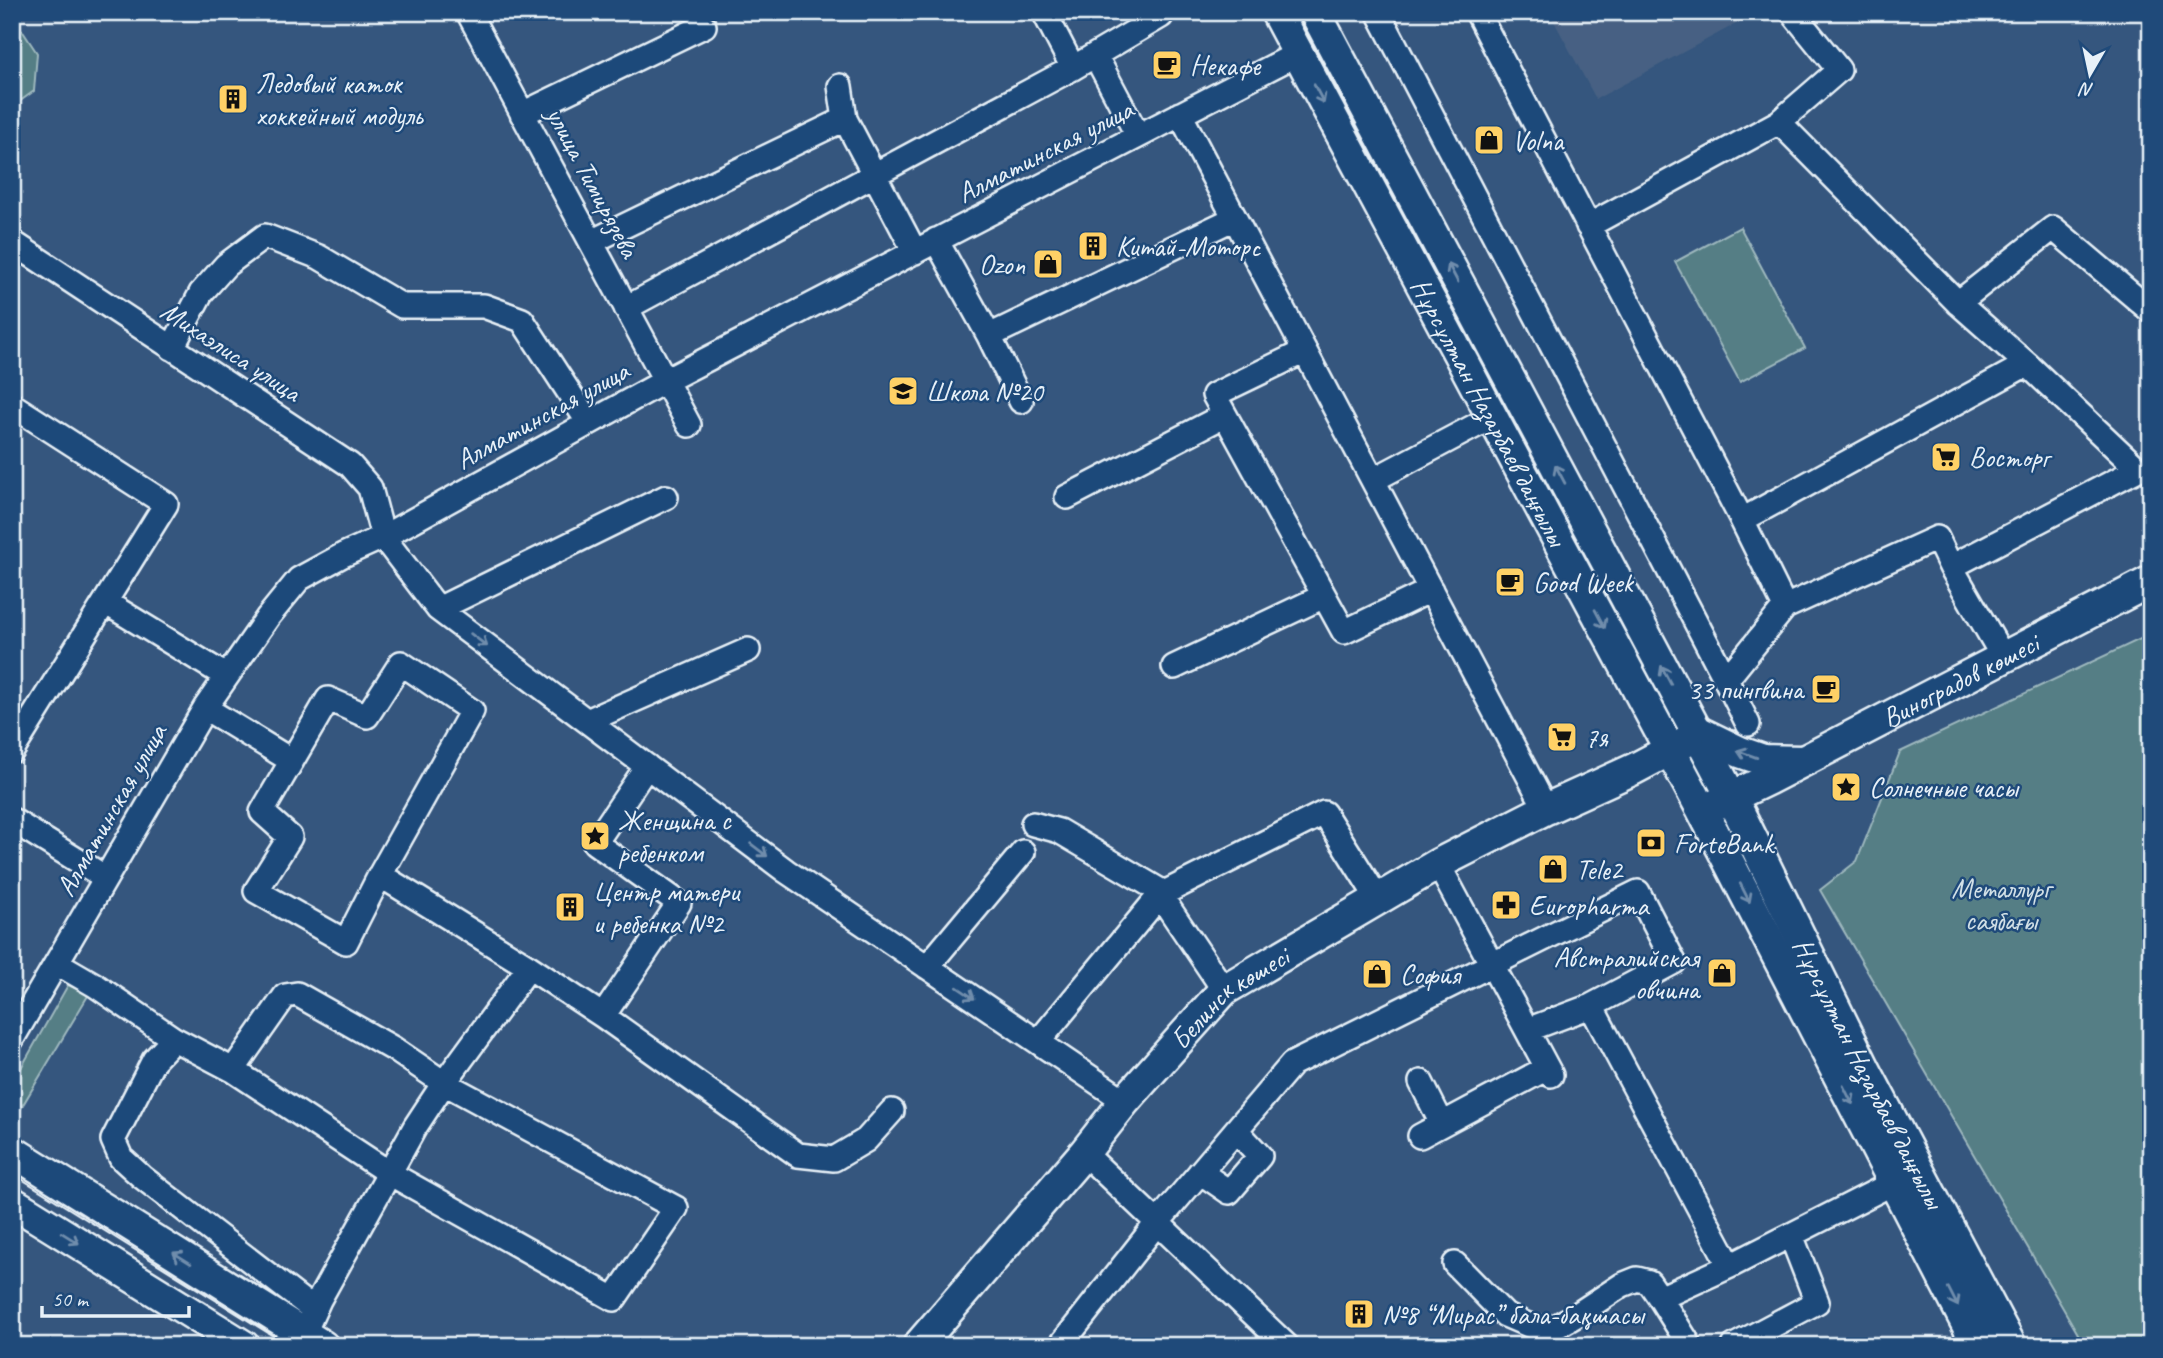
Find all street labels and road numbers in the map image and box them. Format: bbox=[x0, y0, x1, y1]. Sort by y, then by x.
street label: Алматинская улица bbox=[951, 91, 1140, 210]
street label: улица Тимирязева bbox=[538, 99, 648, 265]
street label: Нұрсұлтан Назарбаев даңғылы bbox=[1404, 272, 1576, 554]
street label: Михаэлиса улица bbox=[154, 293, 309, 410]
street label: Алматинская улица bbox=[449, 352, 636, 477]
street label: Виноградов көшесі bbox=[1876, 623, 2047, 735]
street label: Алматинская улица bbox=[48, 716, 175, 902]
street label: Нұрсұлтан Назарбаев даңғылы bbox=[1786, 932, 1954, 1216]
street label: Белинск көшесі bbox=[1162, 936, 1298, 1056]

